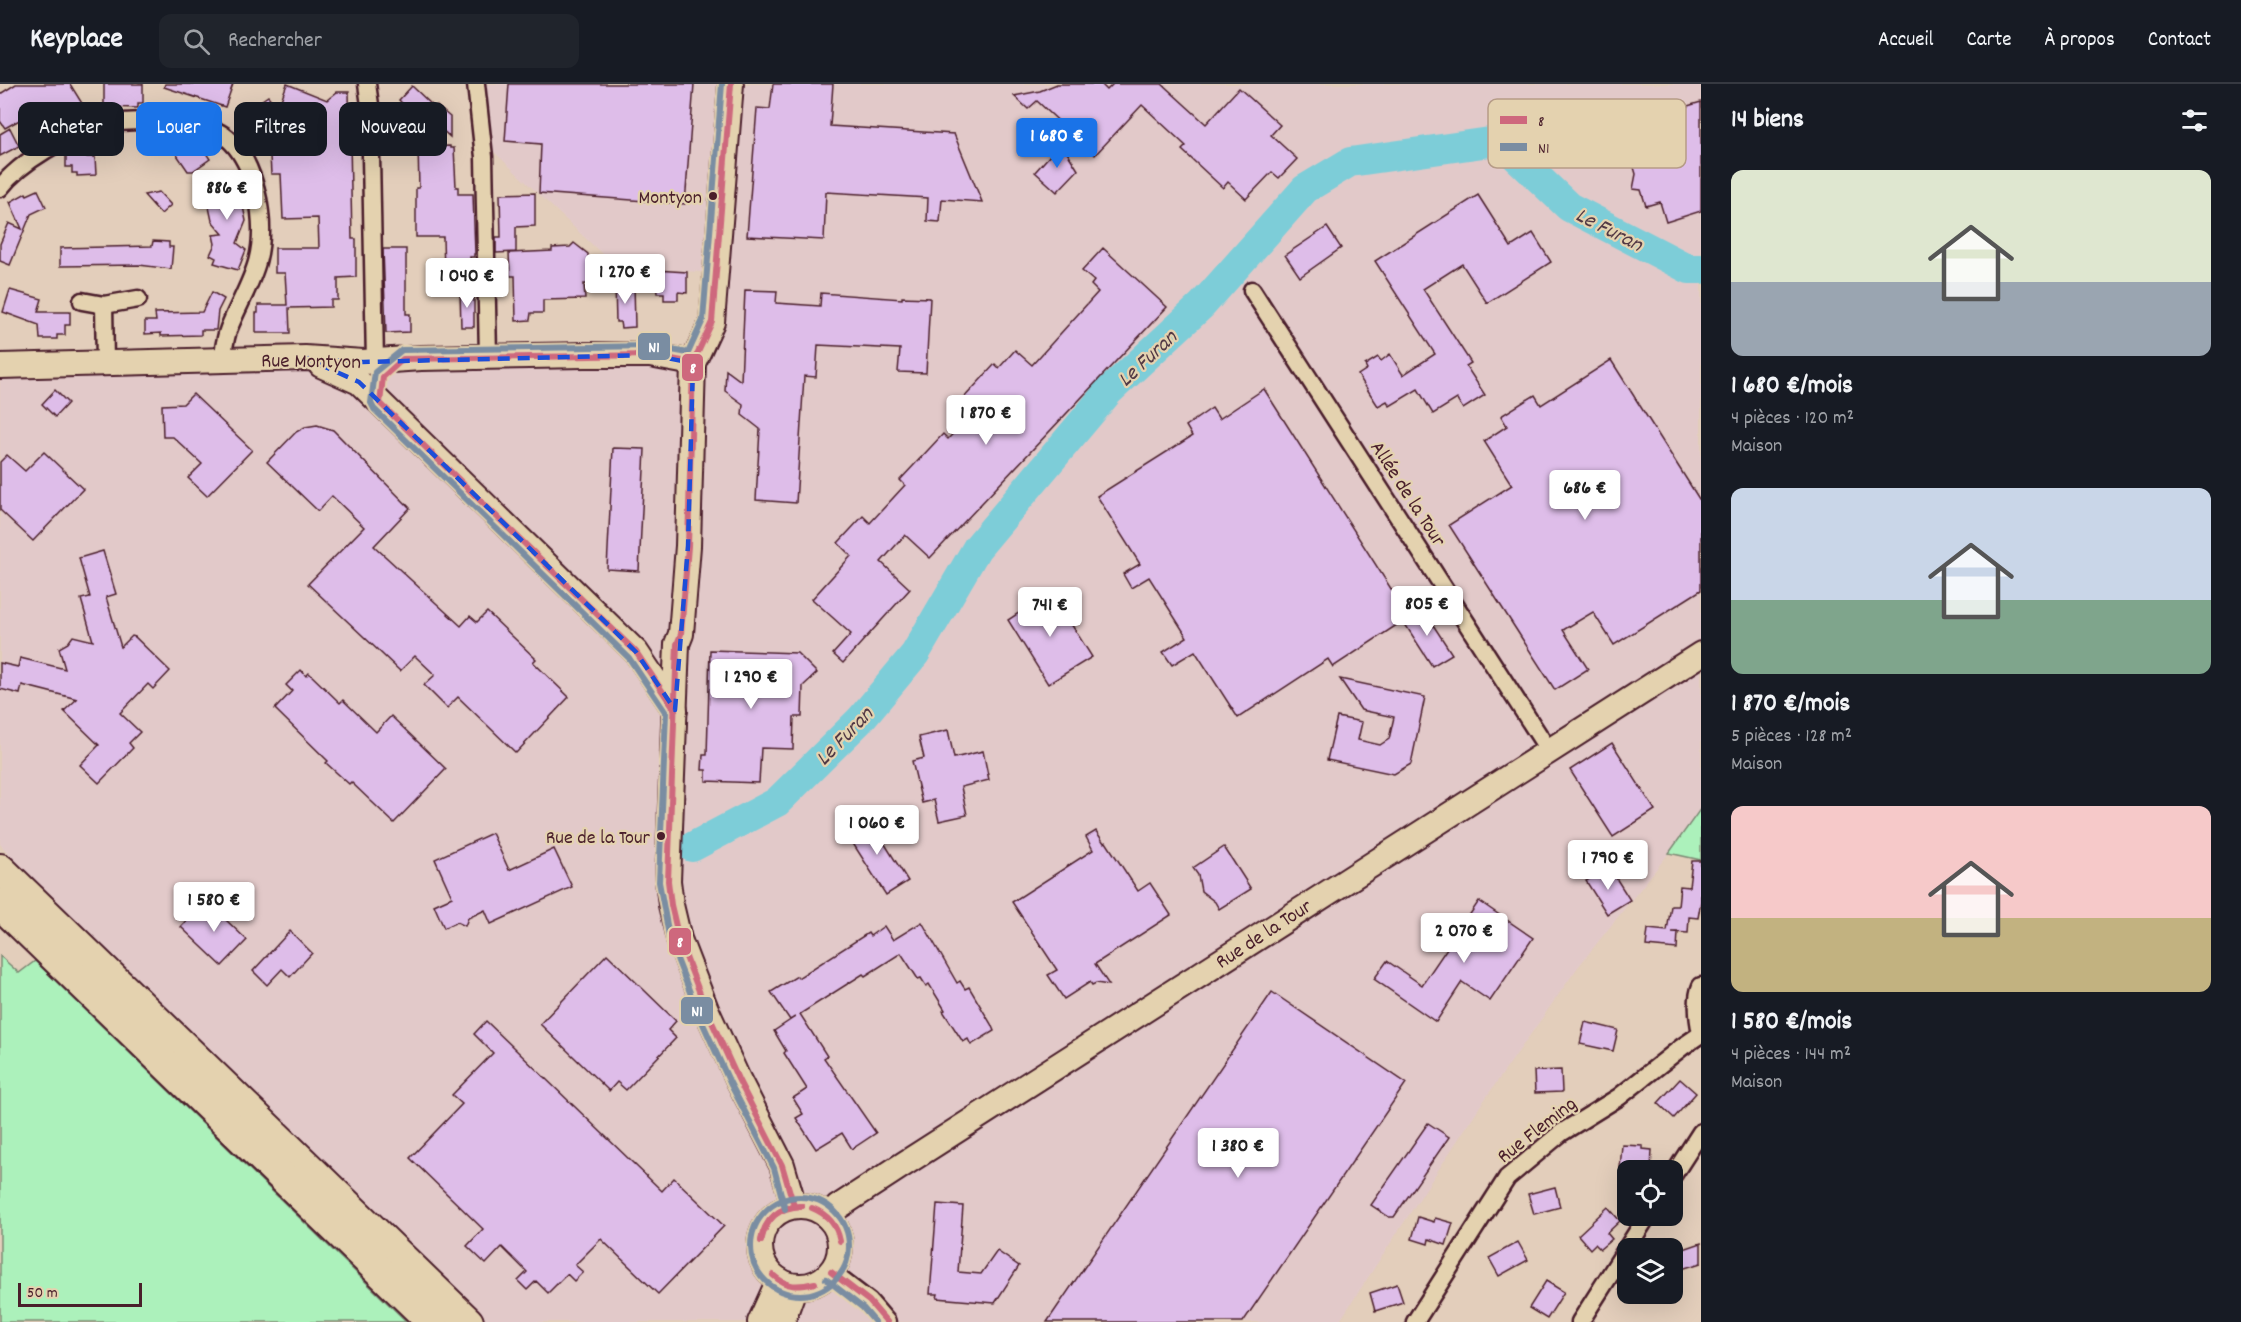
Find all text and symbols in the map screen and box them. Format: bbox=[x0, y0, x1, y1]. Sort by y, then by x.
search box bbox=[159, 14, 579, 68]
text: Keyplace bbox=[30, 21, 123, 61]
icon: search bbox=[180, 25, 213, 58]
text: Rechercher bbox=[228, 26, 322, 57]
text: Accueil bbox=[1878, 26, 1933, 56]
text: Carte bbox=[1966, 26, 2011, 56]
text: À propos bbox=[2044, 26, 2115, 56]
text: Contact bbox=[2148, 26, 2211, 56]
legend bbox=[1488, 99, 1686, 168]
chip: Acheter bbox=[18, 102, 124, 156]
chip: Louer bbox=[136, 102, 222, 156]
chip: Filtres bbox=[234, 102, 327, 156]
chip: Nouveau bbox=[339, 102, 447, 156]
text: 14 biens bbox=[1731, 102, 1804, 139]
icon: filters bbox=[2178, 104, 2211, 137]
text: 8 bbox=[1538, 111, 1544, 134]
pin: 1 680 € bbox=[1002, 118, 1112, 169]
text: 1 680 € bbox=[1030, 123, 1084, 151]
text: N1 bbox=[1538, 138, 1549, 161]
pin: 886 € bbox=[185, 170, 269, 221]
text: 886 € bbox=[206, 175, 248, 203]
place label: Montyon bbox=[639, 185, 702, 213]
marker: Montyon bbox=[707, 190, 719, 202]
water label: Le Furan bbox=[1569, 201, 1648, 262]
icon: home bbox=[1917, 209, 2025, 317]
pin: 1 270 € bbox=[570, 254, 680, 305]
pin: 1 040 € bbox=[412, 258, 522, 309]
text: 1 270 € bbox=[599, 259, 651, 287]
text: 1 040 € bbox=[440, 263, 494, 291]
water label: Le Furan bbox=[1112, 323, 1186, 395]
line badge: N1 bbox=[637, 332, 671, 361]
text: N1 bbox=[648, 337, 660, 360]
street label: Rue Montyon bbox=[261, 347, 361, 379]
line badge: 8 bbox=[681, 353, 704, 382]
text: 8 bbox=[690, 358, 697, 381]
text: 1 680 €/mois bbox=[1731, 368, 1853, 405]
pin: 1 870 € bbox=[931, 395, 1041, 446]
text: 1 870 € bbox=[960, 400, 1012, 428]
text: 4 pièces · 120 m² bbox=[1731, 405, 1854, 433]
text: Maison bbox=[1731, 433, 1782, 461]
street label: Allée de la Tour bbox=[1361, 436, 1452, 554]
pin: 686 € bbox=[1543, 470, 1627, 521]
text: 686 € bbox=[1563, 475, 1607, 503]
icon: home bbox=[1917, 527, 2025, 635]
pin: 805 € bbox=[1385, 586, 1469, 637]
pin: 741 € bbox=[1008, 587, 1092, 638]
text: 805 € bbox=[1405, 591, 1449, 619]
text: 741 € bbox=[1032, 592, 1068, 620]
pin: 1 290 € bbox=[696, 659, 806, 710]
text: 1 290 € bbox=[724, 664, 778, 692]
text: 1 870 €/mois bbox=[1731, 686, 1850, 723]
water label: Le Furan bbox=[809, 700, 882, 774]
text: 5 pièces · 128 m² bbox=[1731, 723, 1852, 751]
text: Maison bbox=[1731, 751, 1782, 779]
pin: 1 060 € bbox=[822, 805, 932, 856]
text: 1 060 € bbox=[849, 810, 905, 838]
place label: Rue de la Tour bbox=[546, 825, 651, 853]
marker: Rue de la Tour bbox=[655, 830, 667, 842]
pin: 1 790 € bbox=[1553, 840, 1663, 891]
text: 1 790 € bbox=[1582, 845, 1634, 873]
icon: home bbox=[1917, 845, 2025, 953]
pin: 1 580 € bbox=[159, 882, 269, 933]
text: 1 580 € bbox=[188, 887, 240, 915]
street label: Rue de la Tour bbox=[1211, 893, 1319, 978]
pin: 2 070 € bbox=[1409, 913, 1519, 964]
text: 2 070 € bbox=[1435, 918, 1493, 946]
line badge: 8 bbox=[668, 927, 692, 956]
text: 8 bbox=[677, 932, 684, 955]
line badge: N1 bbox=[680, 996, 714, 1025]
text: N1 bbox=[691, 1001, 703, 1024]
text: 1 580 €/mois bbox=[1731, 1004, 1852, 1041]
text: 4 pièces · 144 m² bbox=[1731, 1041, 1851, 1069]
text: Maison bbox=[1731, 1069, 1782, 1097]
street label: Rue Fleming bbox=[1492, 1091, 1584, 1172]
pin: 1 380 € bbox=[1183, 1128, 1293, 1179]
text: 1 380 € bbox=[1212, 1133, 1264, 1161]
map controls bbox=[1617, 1160, 1683, 1304]
button: locate bbox=[1617, 1160, 1683, 1226]
button: layers bbox=[1617, 1238, 1683, 1304]
scale bar bbox=[18, 1280, 142, 1308]
text: 50 m bbox=[27, 1282, 58, 1305]

